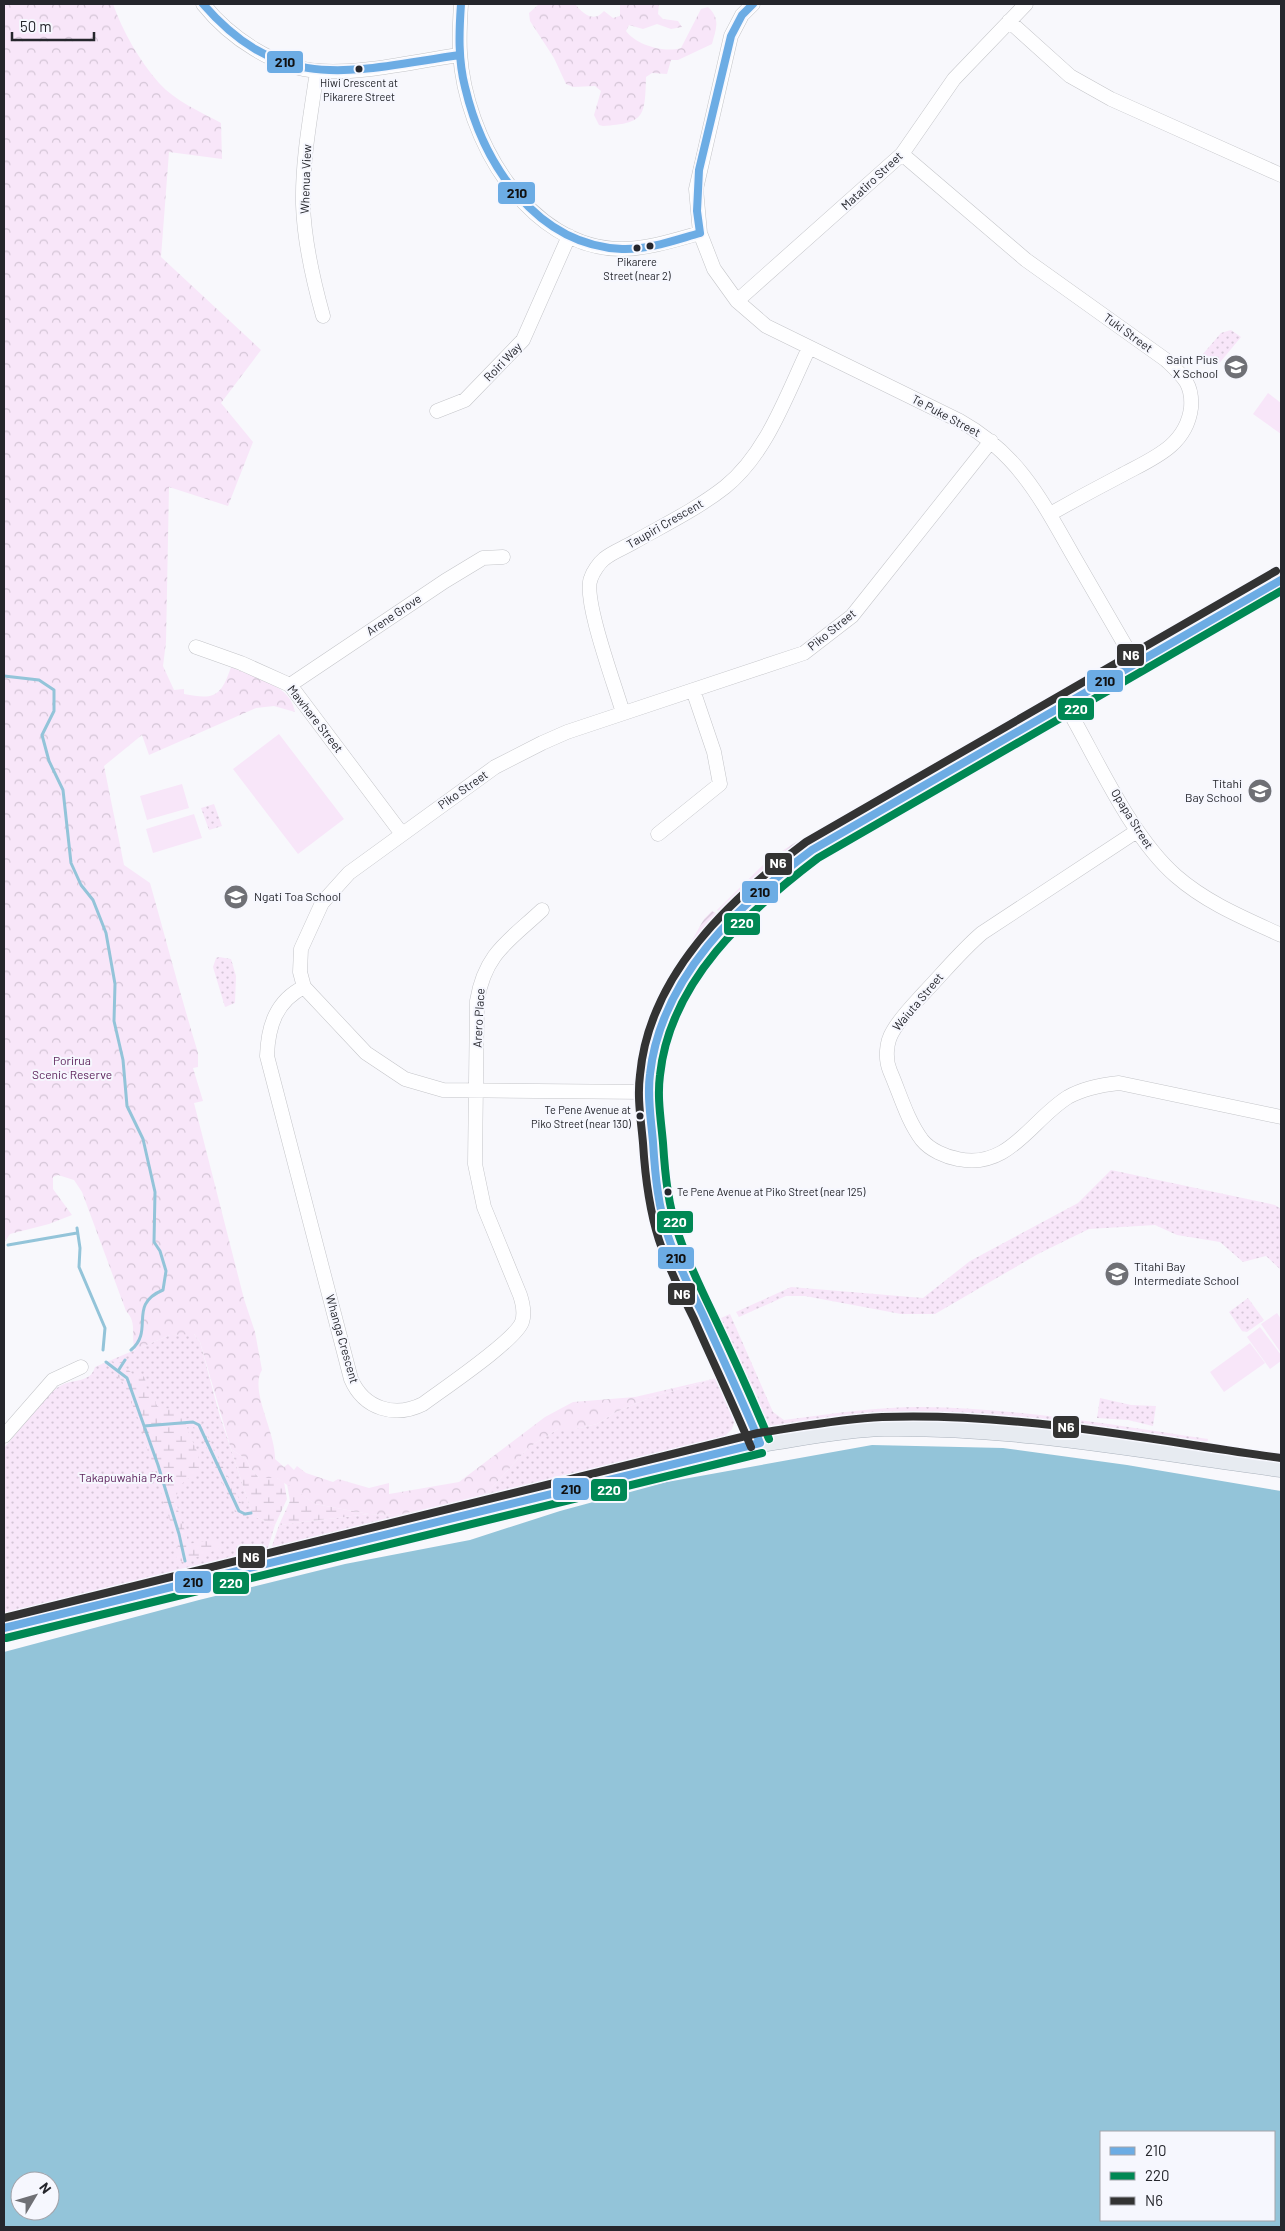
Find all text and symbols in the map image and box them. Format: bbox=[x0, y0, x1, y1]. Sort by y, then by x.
scale bar bbox=[12, 10, 95, 42]
text: 50 m bbox=[20, 17, 52, 35]
line badge: 210 bbox=[266, 50, 304, 74]
text: 210 bbox=[275, 53, 295, 70]
marker: Hiwi Crescent at Pikarere Street bbox=[354, 64, 364, 74]
place label: Hiwi Crescent at Pikarere Street bbox=[320, 76, 398, 103]
street label: Whenua View bbox=[297, 144, 313, 214]
street label: Matatiro Street bbox=[838, 148, 905, 212]
line badge: 210 bbox=[497, 181, 536, 205]
text: 210 bbox=[507, 184, 527, 201]
unlabelled marker bbox=[645, 241, 655, 251]
marker: Pikarere Street (near 2) bbox=[632, 243, 642, 253]
place label: Pikarere Street (near 2) bbox=[603, 255, 671, 282]
street label: Tuki Street bbox=[1101, 310, 1156, 355]
street label: Roiri Way bbox=[480, 339, 524, 384]
place label: Saint Pius X School bbox=[1166, 352, 1218, 380]
school or university icon: Saint Pius X School bbox=[1223, 354, 1249, 380]
street label: Te Puke Street bbox=[910, 391, 983, 439]
street label: Taupiri Crescent bbox=[624, 496, 705, 551]
street label: Arene Grove bbox=[363, 591, 423, 638]
street label: Piko Street bbox=[805, 606, 858, 653]
line badge: N6 bbox=[1116, 643, 1145, 667]
text: N6 bbox=[1123, 646, 1140, 663]
line badge: 210 bbox=[1086, 669, 1124, 693]
text: 210 bbox=[1095, 672, 1115, 689]
street label: Mawhare Street bbox=[285, 682, 346, 755]
line badge: 220 bbox=[1057, 697, 1095, 721]
text: 220 bbox=[1064, 700, 1088, 717]
street label: Piko Street bbox=[435, 767, 490, 811]
place label: Titahi Bay School bbox=[1185, 776, 1242, 804]
school or university icon: Titahi Bay School bbox=[1247, 778, 1273, 804]
street label: Opapa Street bbox=[1109, 786, 1157, 851]
line badge: N6 bbox=[764, 852, 793, 876]
text: N6 bbox=[770, 854, 787, 871]
line badge: 210 bbox=[741, 880, 779, 904]
text: 210 bbox=[750, 883, 770, 900]
school or university icon: Ngati Toa School bbox=[223, 884, 249, 910]
place label: Ngati Toa School bbox=[254, 889, 341, 903]
line badge: 220 bbox=[723, 912, 761, 936]
text: 220 bbox=[730, 914, 754, 931]
street label: Waiuta Street bbox=[889, 970, 945, 1033]
street label: Arero Place bbox=[469, 988, 487, 1048]
park label: Porirua Scenic Reserve bbox=[32, 1053, 112, 1081]
place label: Te Pene Avenue at Piko Street (near 130) bbox=[531, 1103, 631, 1130]
marker: Te Pene Avenue at Piko Street (near 130) bbox=[635, 1111, 645, 1121]
place label: Te Pene Avenue at Piko Street (near 125) bbox=[677, 1185, 865, 1198]
marker: Te Pene Avenue at Piko Street (near 125) bbox=[663, 1187, 673, 1197]
line badge: 220 bbox=[656, 1210, 694, 1234]
text: 220 bbox=[663, 1213, 687, 1230]
line badge: 210 bbox=[657, 1246, 695, 1270]
text: 210 bbox=[666, 1249, 686, 1266]
place label: Titahi Bay Intermediate School bbox=[1134, 1259, 1239, 1287]
school or university icon: Titahi Bay Intermediate School bbox=[1104, 1261, 1130, 1287]
line badge: N6 bbox=[667, 1282, 696, 1306]
text: N6 bbox=[674, 1285, 691, 1302]
street label: Whanga Crescent bbox=[324, 1293, 362, 1385]
line badge: N6 bbox=[1052, 1415, 1080, 1439]
text: N6 bbox=[1058, 1418, 1075, 1435]
park label: Takapuwahia Park bbox=[79, 1470, 173, 1484]
line badge: 210 bbox=[552, 1477, 590, 1501]
line badge: 220 bbox=[590, 1478, 628, 1502]
text: 210 bbox=[561, 1480, 581, 1497]
text: 220 bbox=[597, 1481, 621, 1498]
line badge: N6 bbox=[237, 1545, 266, 1569]
text: N6 bbox=[243, 1548, 260, 1565]
line badge: 210 bbox=[174, 1570, 212, 1594]
line badge: 220 bbox=[212, 1571, 250, 1595]
text: 210 bbox=[183, 1573, 203, 1590]
text: 220 bbox=[219, 1574, 243, 1591]
legend bbox=[1100, 2131, 1275, 2221]
text: 210 bbox=[1145, 2141, 1167, 2159]
text: 220 bbox=[1145, 2166, 1170, 2184]
north arrow bbox=[10, 2171, 60, 2221]
text: N bbox=[36, 2179, 55, 2197]
text: N6 bbox=[1145, 2191, 1163, 2209]

